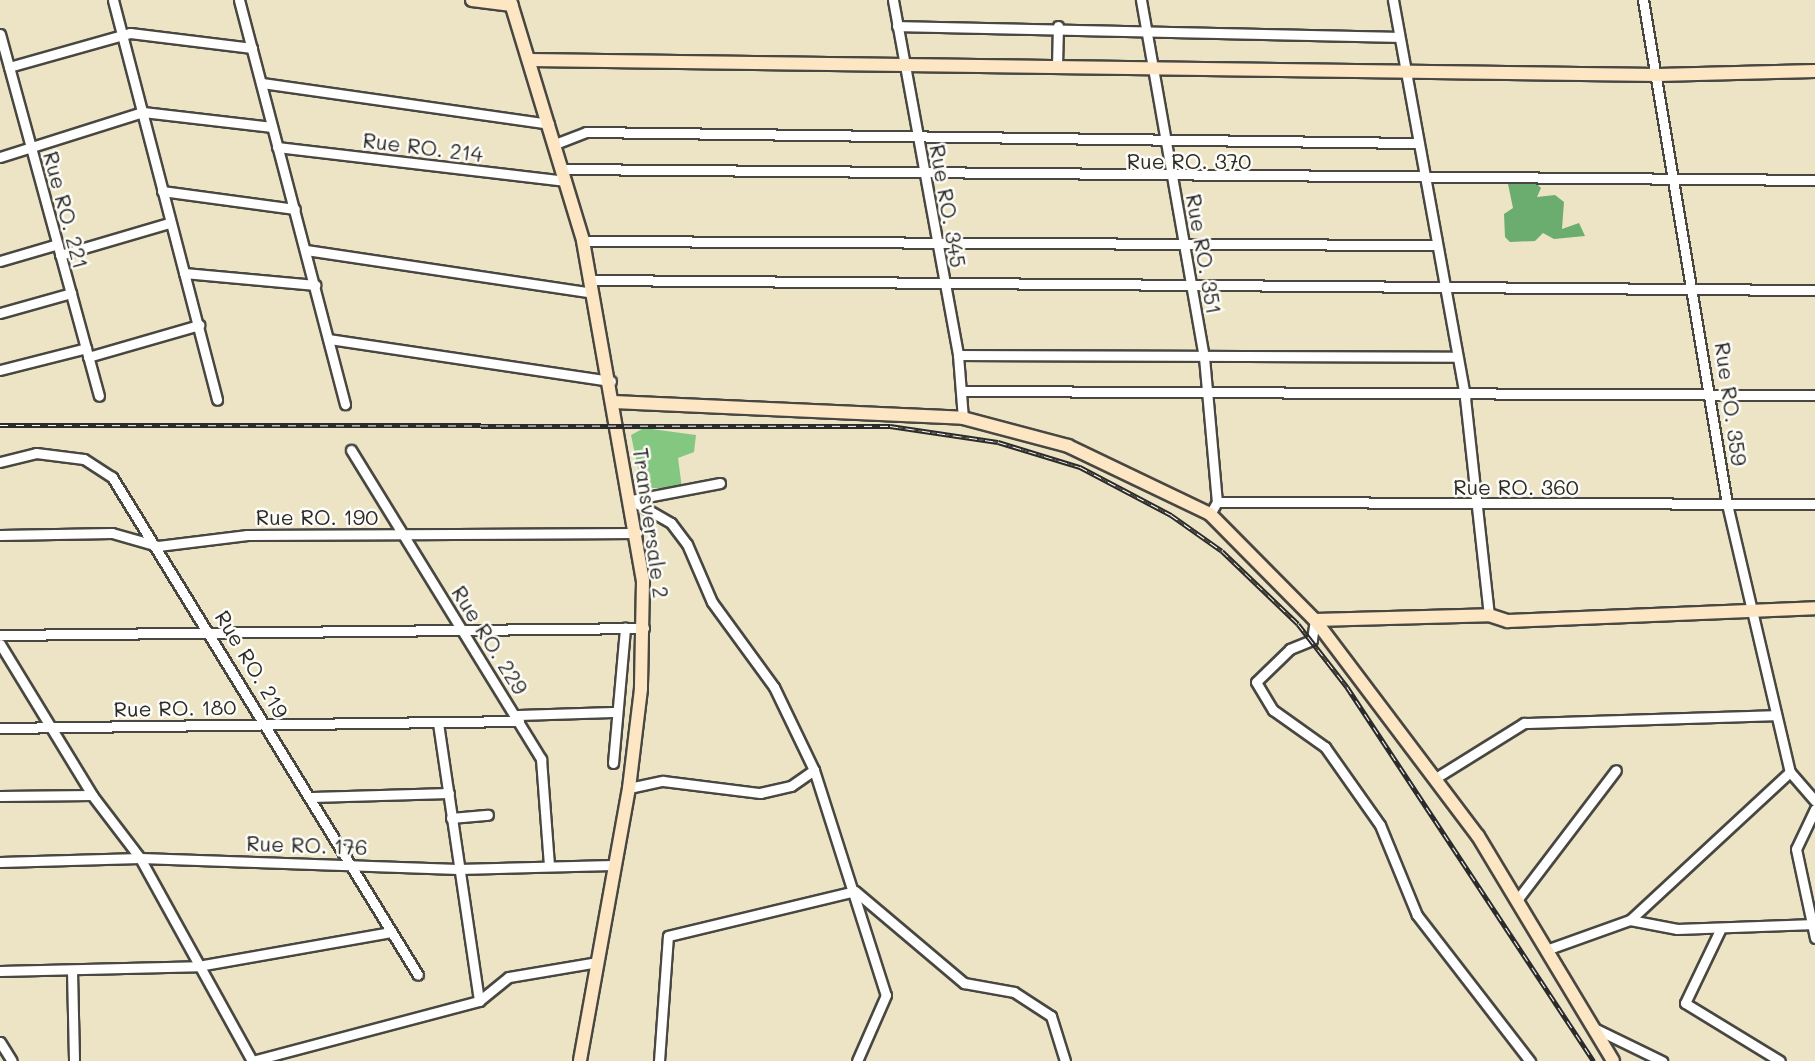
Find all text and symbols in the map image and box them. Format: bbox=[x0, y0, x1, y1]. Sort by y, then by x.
street label: Rue RO. 214 bbox=[361, 127, 485, 167]
street label: Rue RO. 345 bbox=[925, 142, 971, 270]
street label: Rue RO. 370 bbox=[1127, 148, 1251, 174]
street label: Rue RO. 221 bbox=[38, 149, 94, 271]
street label: Rue RO. 351 bbox=[1181, 192, 1227, 316]
street label: Rue RO. 359 bbox=[1710, 341, 1752, 467]
street label: Transversale 2 bbox=[628, 446, 674, 600]
street label: Rue RO. 360 bbox=[1453, 474, 1579, 500]
street label: Rue RO. 190 bbox=[256, 504, 378, 530]
street label: Rue RO. 229 bbox=[447, 581, 533, 699]
street label: Rue RO. 219 bbox=[210, 606, 294, 722]
street label: Rue RO. 180 bbox=[113, 694, 237, 722]
street label: Rue RO. 176 bbox=[246, 830, 368, 860]

